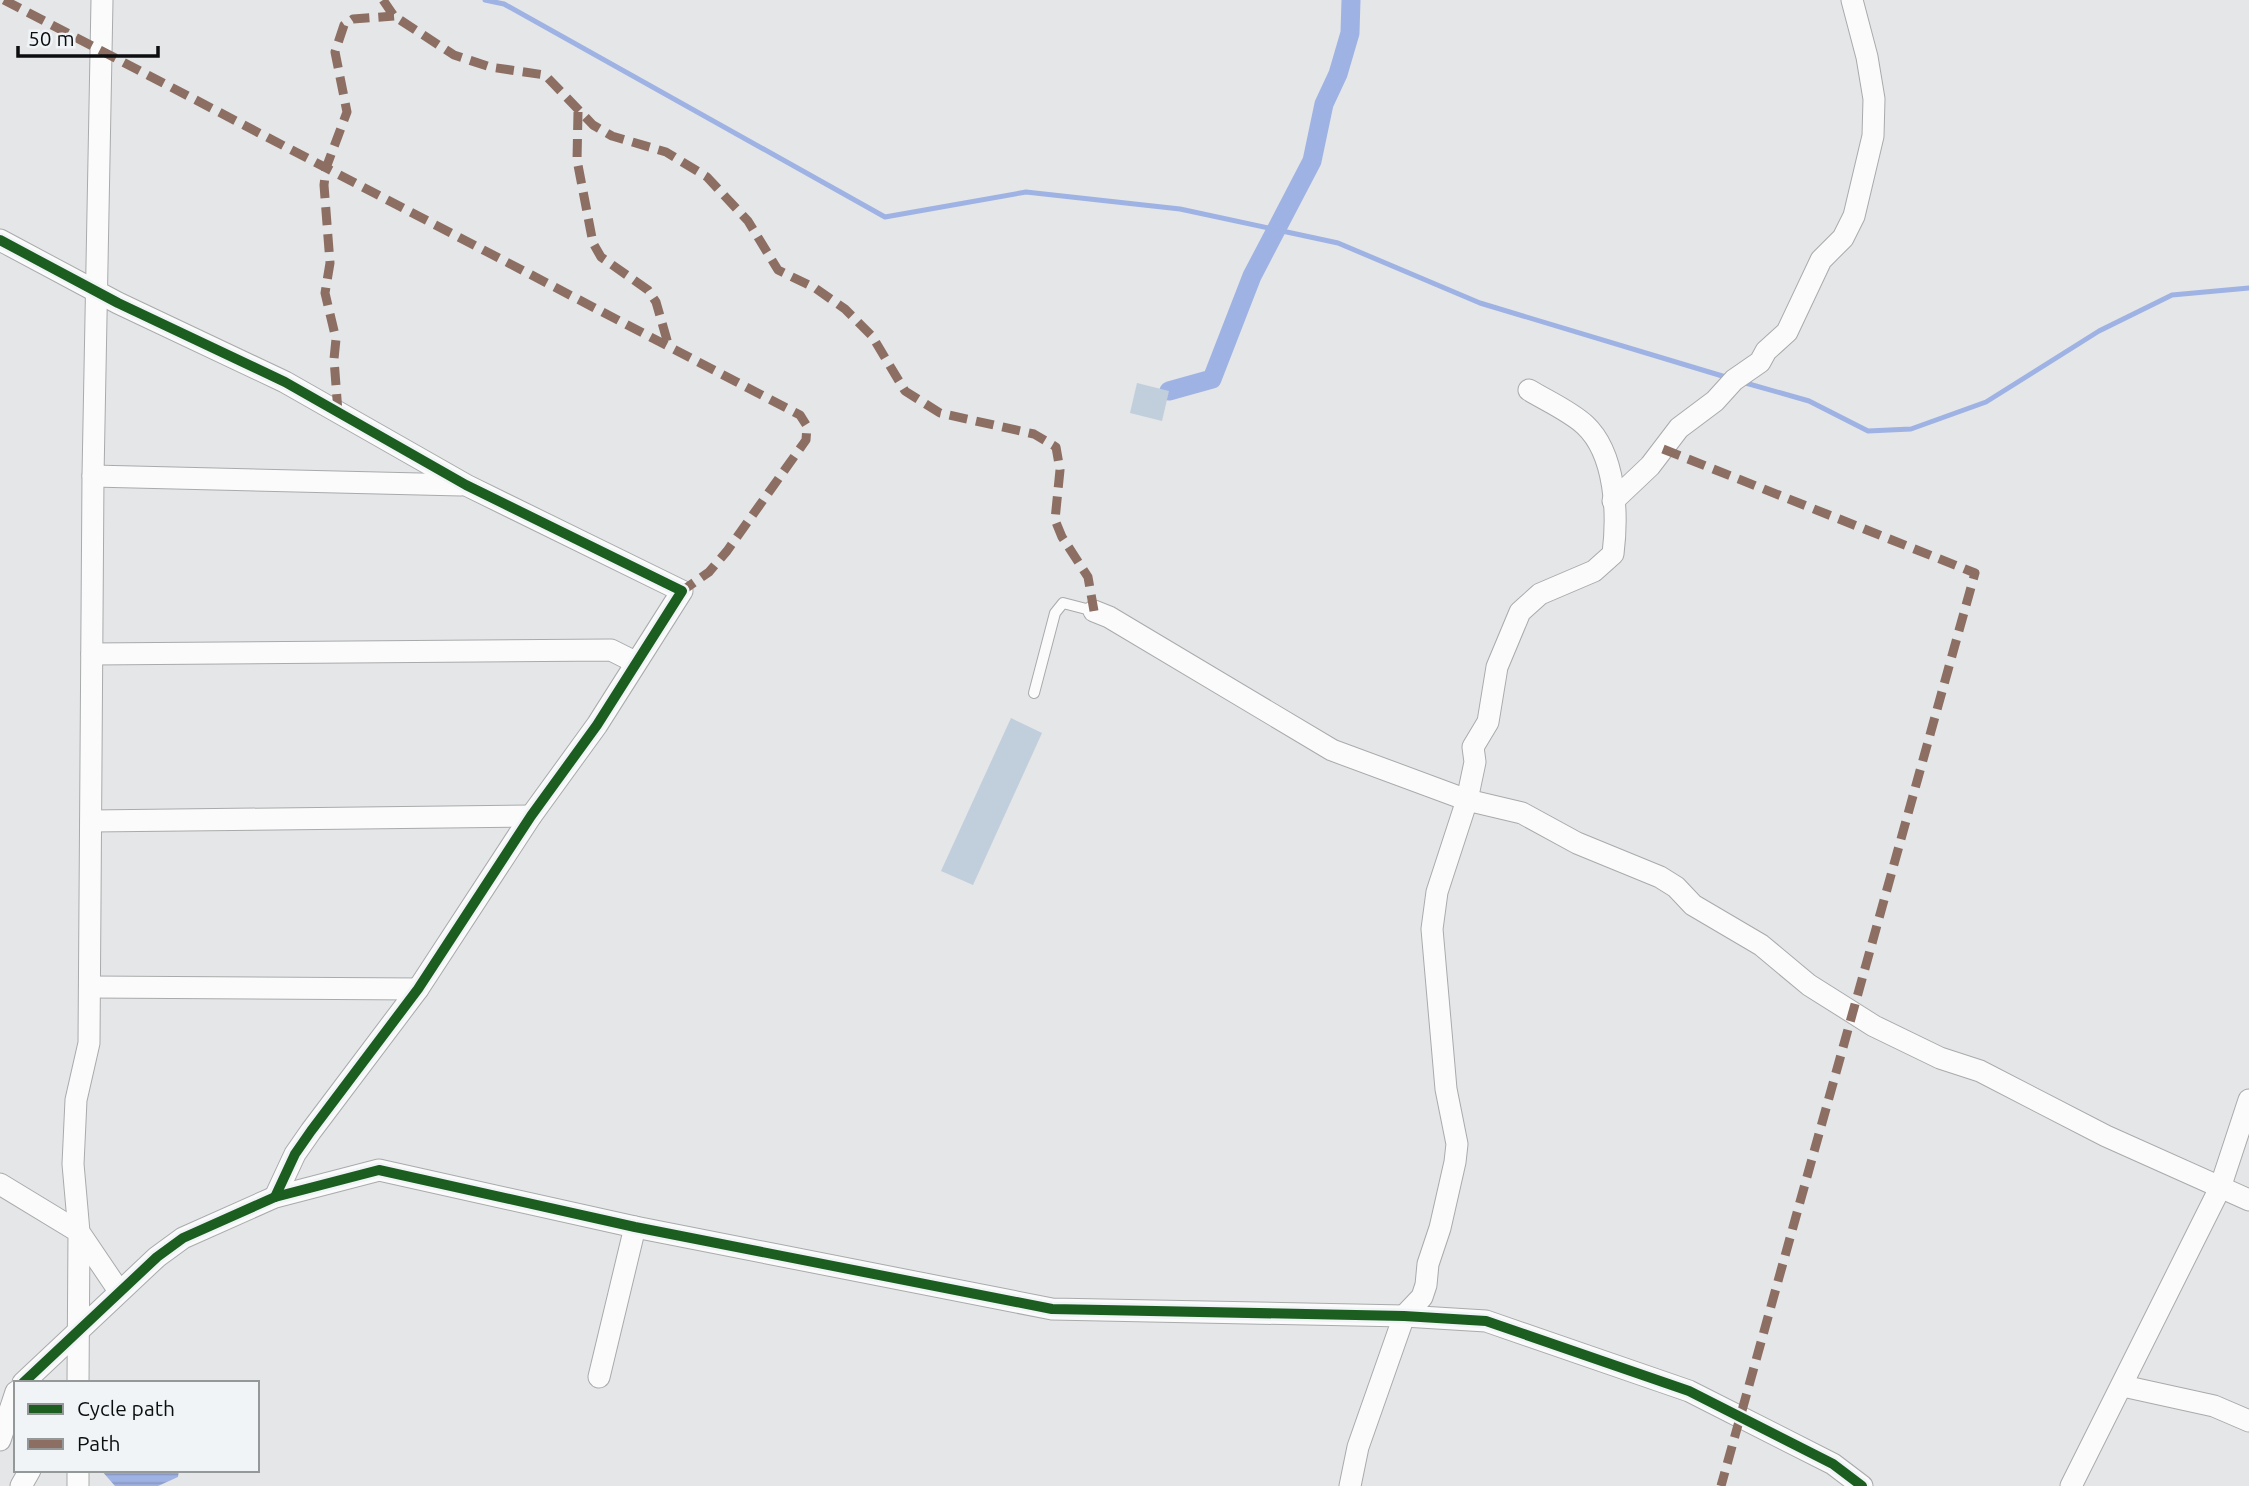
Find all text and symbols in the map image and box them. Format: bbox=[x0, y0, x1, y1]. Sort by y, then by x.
scale bar bbox=[18, 14, 158, 58]
text: 50 m bbox=[28, 26, 75, 50]
legend bbox=[14, 1381, 259, 1472]
text: Cycle path bbox=[77, 1396, 175, 1420]
text: Path bbox=[77, 1431, 120, 1455]

